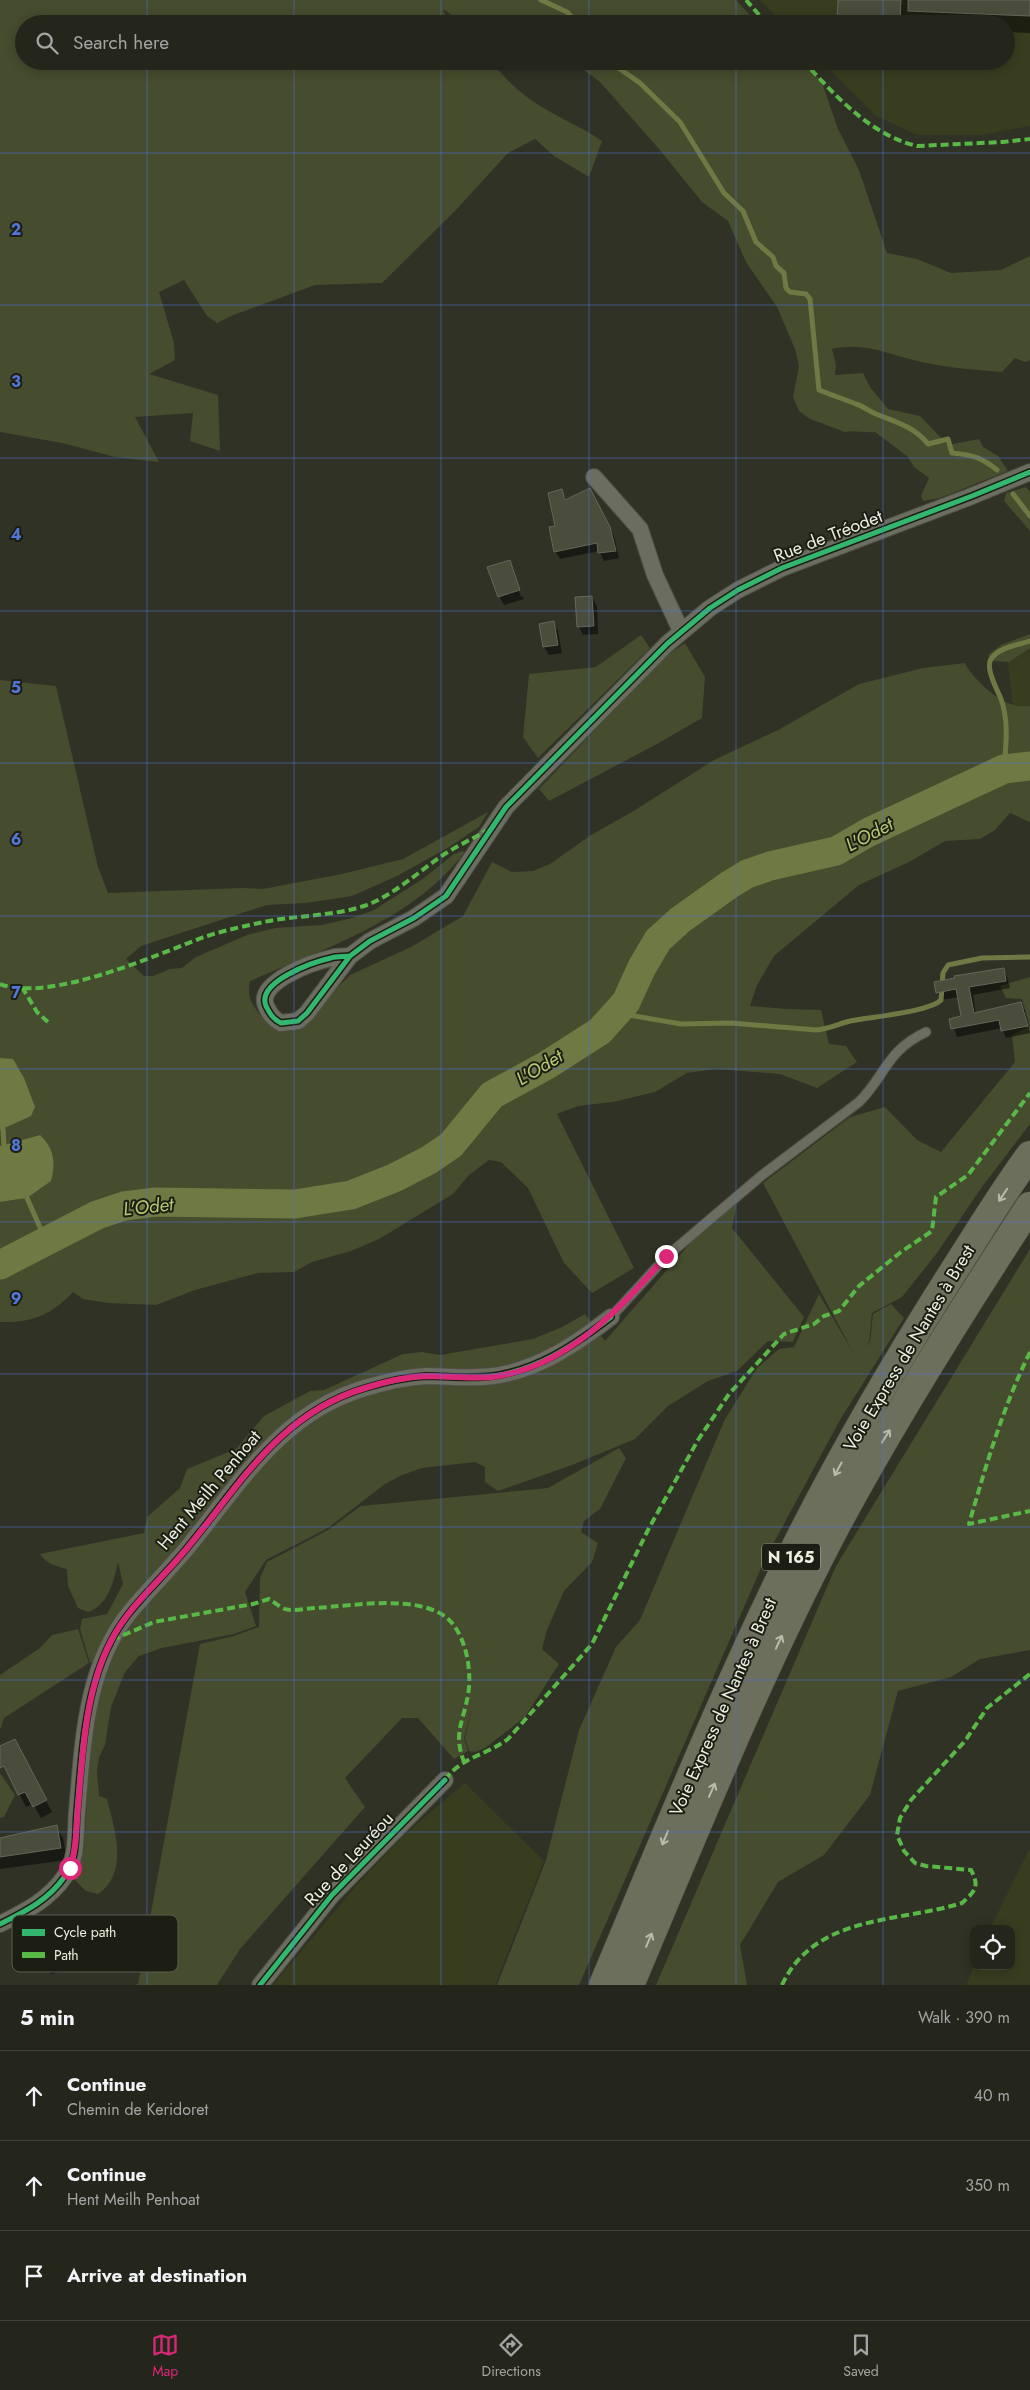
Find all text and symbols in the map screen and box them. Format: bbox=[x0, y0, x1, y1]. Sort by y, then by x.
search box bbox=[15, 15, 1015, 70]
icon: search bbox=[33, 29, 61, 57]
text: Search here bbox=[73, 29, 169, 56]
text: 2 bbox=[11, 218, 21, 241]
text: 3 bbox=[11, 370, 21, 393]
street label: Rue de Tréodet bbox=[770, 503, 887, 569]
text: 4 bbox=[10, 523, 22, 546]
text: 5 bbox=[11, 676, 21, 699]
water label: L'Odet bbox=[841, 810, 899, 858]
text: 6 bbox=[11, 828, 21, 851]
text: 7 bbox=[11, 981, 21, 1004]
water label: L'Odet bbox=[511, 1042, 569, 1092]
text: 8 bbox=[11, 1134, 21, 1157]
one-way arrow bbox=[998, 1188, 1008, 1202]
water label: L'Odet bbox=[122, 1190, 176, 1223]
street label: Voie Express de Nantes à Brest bbox=[837, 1239, 981, 1456]
route end bbox=[655, 1245, 678, 1268]
text: 9 bbox=[11, 1287, 21, 1310]
street label: Hent Meilh Penhoat bbox=[151, 1424, 267, 1555]
one-way arrow bbox=[881, 1429, 892, 1443]
one-way arrow bbox=[832, 1461, 842, 1476]
road number: N 165 bbox=[762, 1544, 820, 1570]
street label: Voie Express de Nantes à Brest bbox=[663, 1593, 783, 1820]
one-way arrow bbox=[775, 1635, 785, 1650]
one-way arrow bbox=[708, 1783, 718, 1798]
street label: Rue de Leuréou bbox=[298, 1806, 400, 1912]
one-way arrow bbox=[659, 1830, 669, 1845]
route start bbox=[59, 1857, 82, 1880]
legend bbox=[12, 1915, 178, 1972]
text: Cycle path bbox=[54, 1922, 116, 1942]
map controls bbox=[970, 1925, 1015, 1970]
button: locate bbox=[970, 1925, 1015, 1970]
one-way arrow bbox=[645, 1933, 654, 1948]
text: Path bbox=[54, 1945, 79, 1965]
text: 5 min bbox=[20, 2003, 75, 2033]
text: Walk · 390 m bbox=[918, 2006, 1010, 2029]
text: Continue bbox=[67, 2071, 146, 2098]
icon: ahead bbox=[20, 2082, 48, 2110]
text: 40 m bbox=[974, 2084, 1010, 2107]
text: Chemin de Keridoret bbox=[67, 2098, 208, 2121]
text: Continue bbox=[67, 2161, 146, 2188]
icon: ahead bbox=[20, 2172, 48, 2200]
text: 350 m bbox=[965, 2174, 1010, 2197]
text: Hent Meilh Penhoat bbox=[67, 2188, 200, 2211]
icon: arrive bbox=[20, 2262, 48, 2290]
text: Arrive at destination bbox=[67, 2262, 247, 2289]
tab: Map bbox=[151, 2331, 179, 2381]
tab: Directions bbox=[482, 2331, 541, 2381]
tab: Saved bbox=[843, 2331, 879, 2381]

